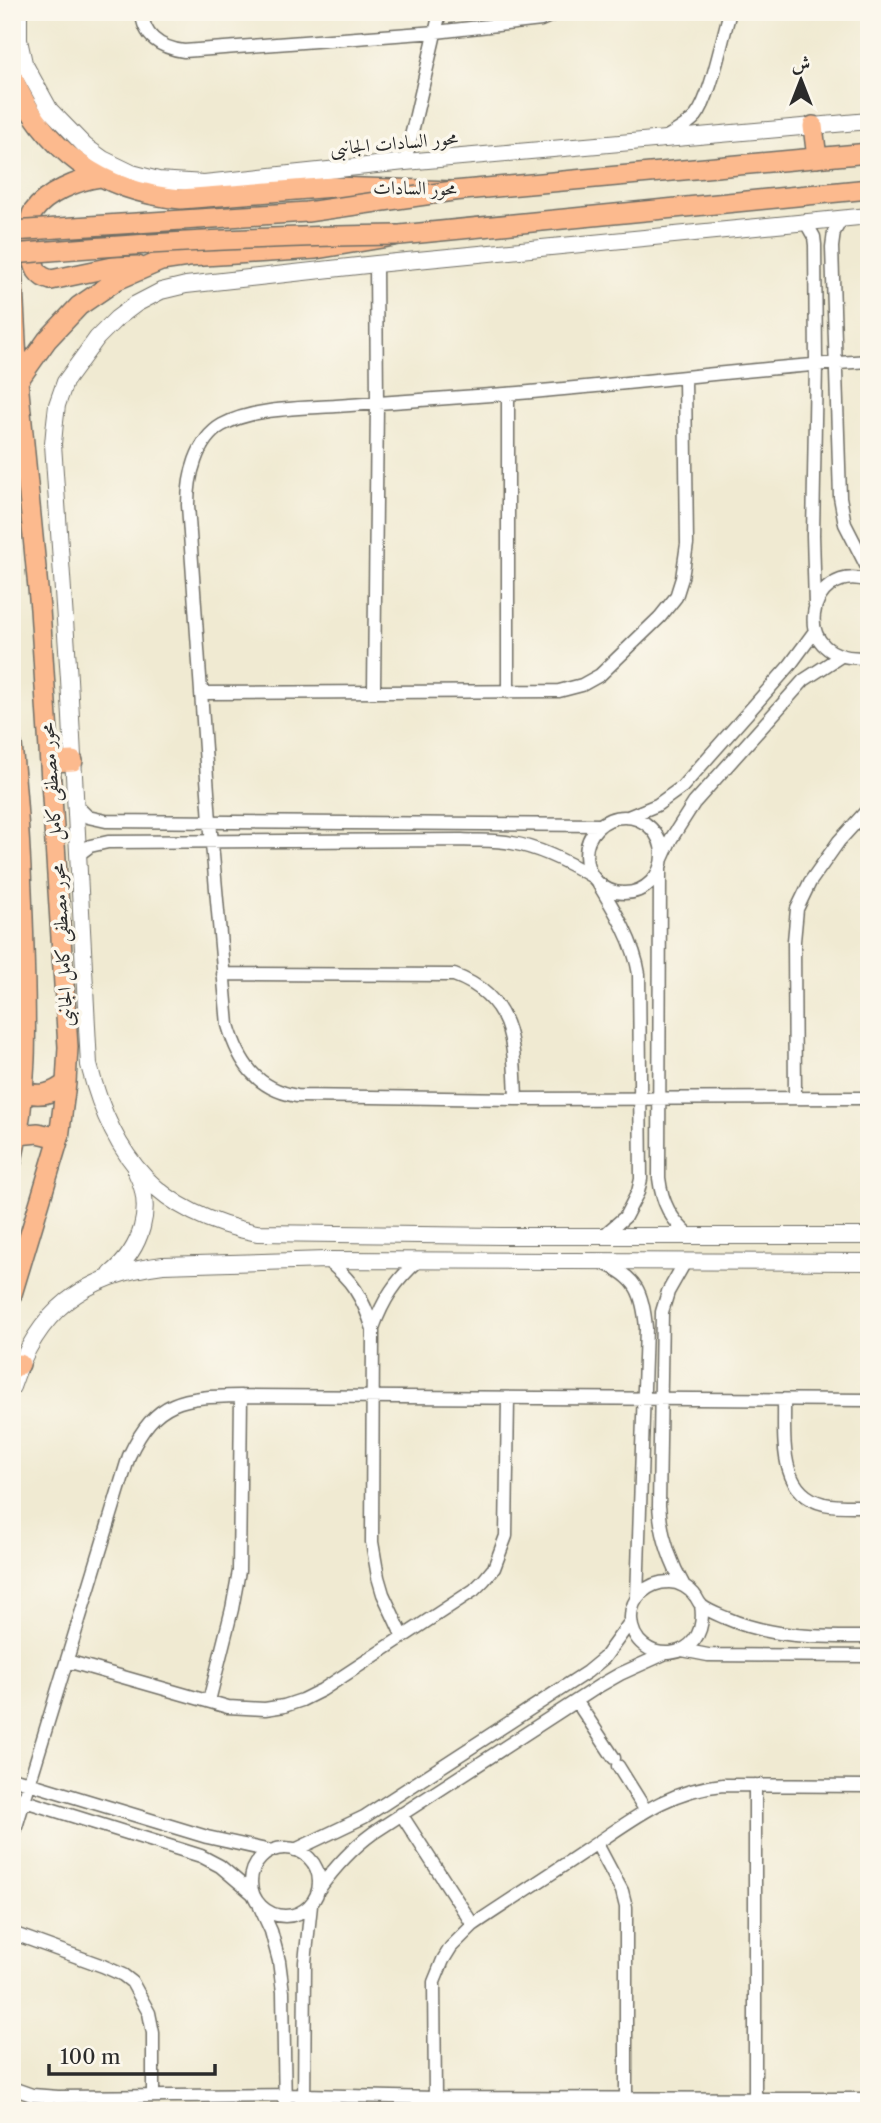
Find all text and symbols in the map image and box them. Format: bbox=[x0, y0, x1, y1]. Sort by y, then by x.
north arrow bbox=[766, 46, 836, 116]
text: ش bbox=[792, 52, 810, 75]
street label: محور السادات الجانبى bbox=[329, 126, 460, 162]
street label: محور السادات bbox=[373, 176, 457, 201]
street label: محور مصطفى كامل bbox=[35, 721, 69, 842]
street label: محور مصطفى كامل الجانبى bbox=[46, 862, 80, 1027]
scale bar bbox=[49, 2032, 215, 2076]
text: 100 m bbox=[60, 2044, 121, 2069]

